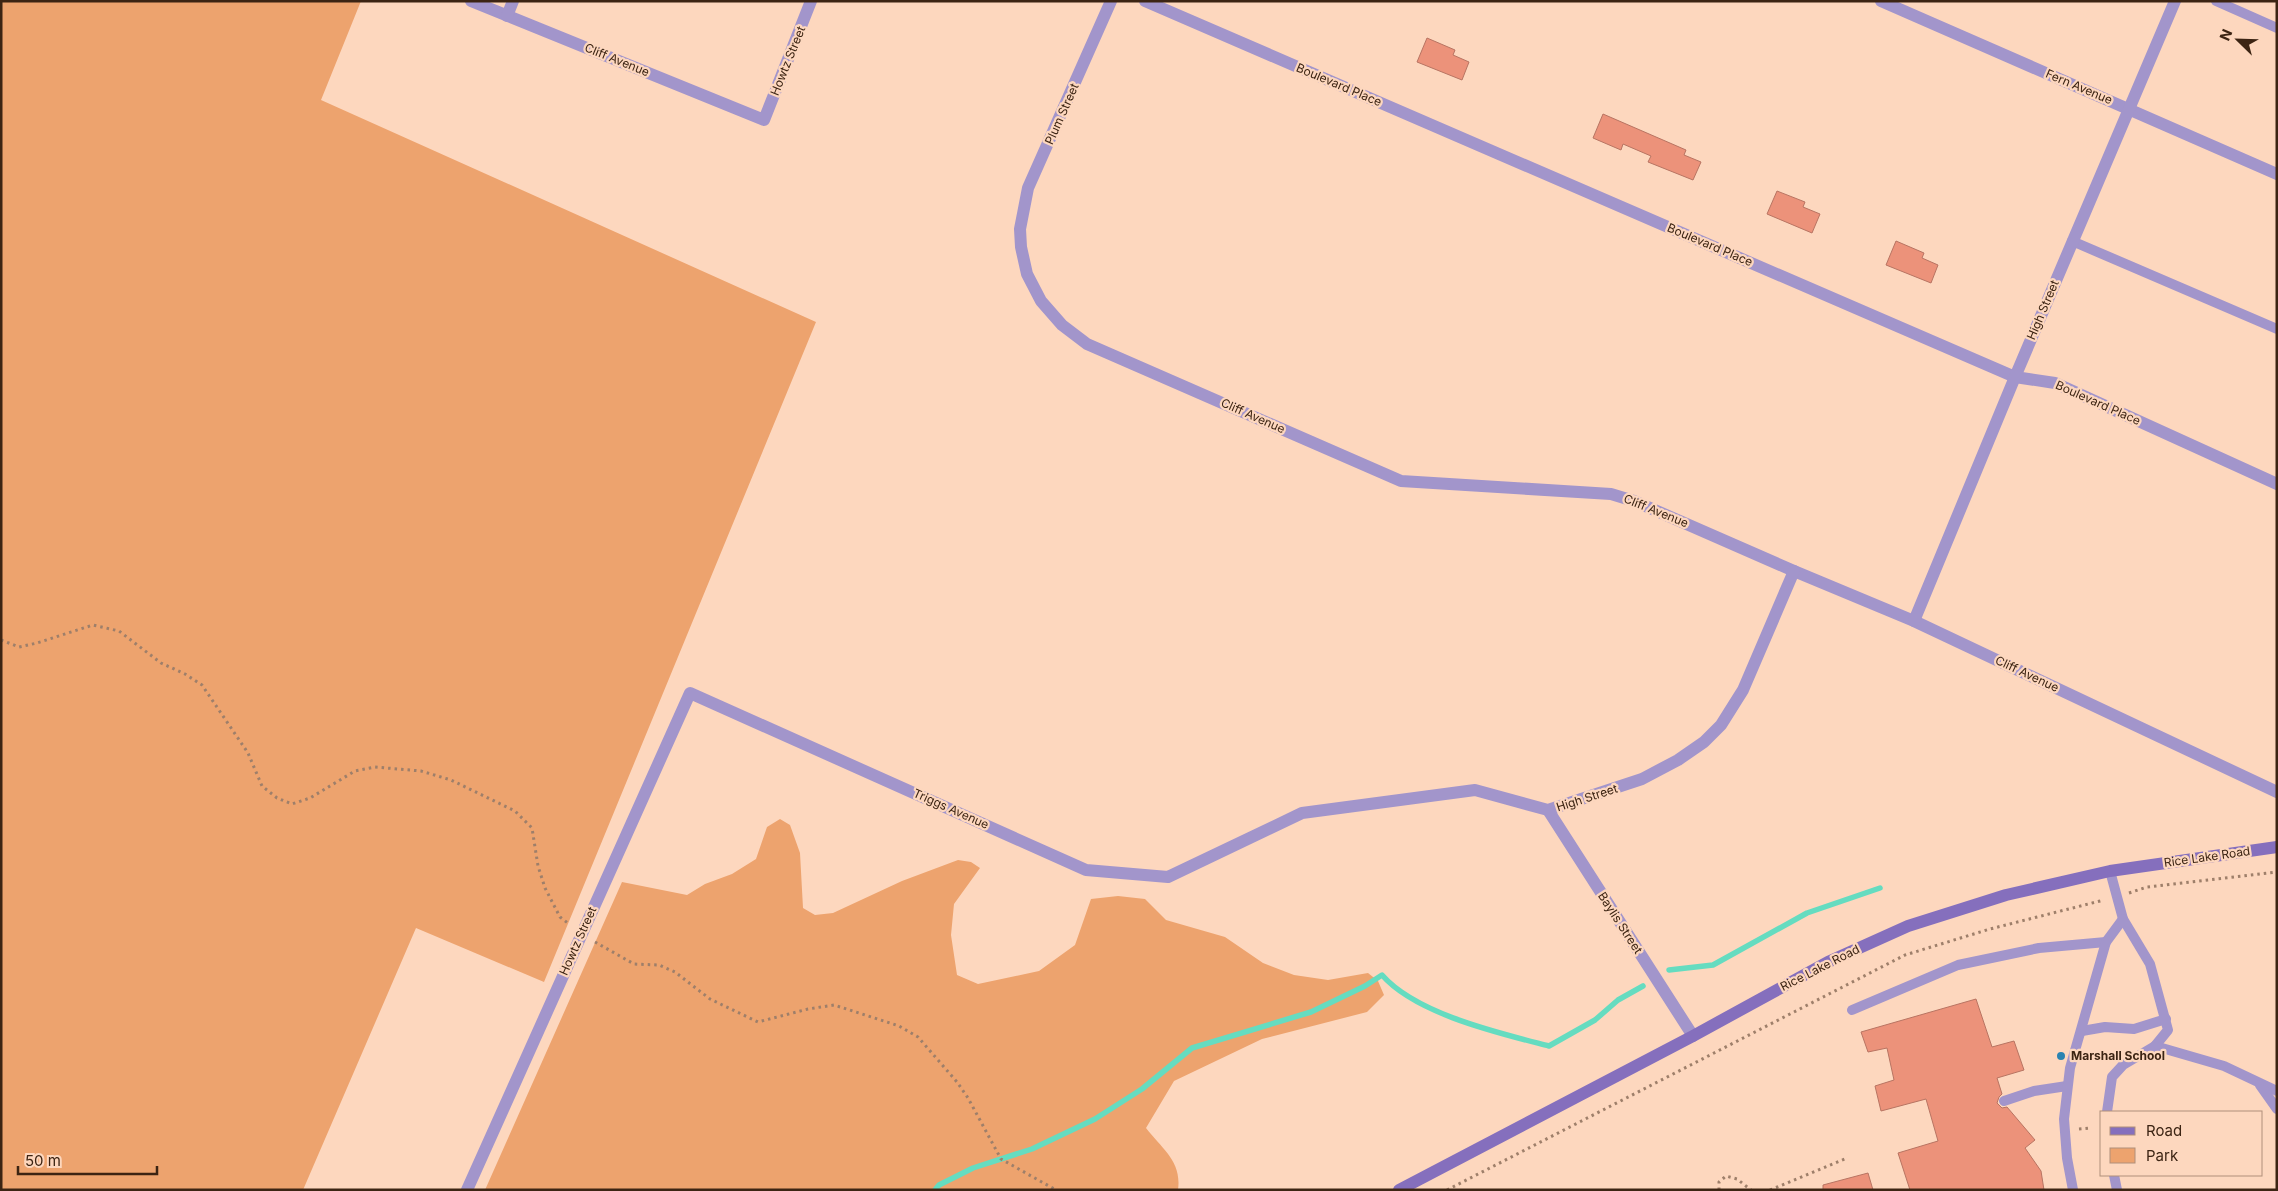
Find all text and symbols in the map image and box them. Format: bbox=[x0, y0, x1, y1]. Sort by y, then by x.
north arrow bbox=[2213, 15, 2263, 65]
street label: Howtz Street bbox=[767, 24, 808, 98]
text: N bbox=[2216, 26, 2235, 43]
street label: Cliff Avenue bbox=[583, 40, 652, 79]
street label: Boulevard Place bbox=[1294, 60, 1384, 109]
street label: Fern Avenue bbox=[2044, 66, 2115, 107]
street label: Plum Street bbox=[1041, 81, 1082, 147]
street label: Boulevard Place bbox=[1665, 220, 1755, 269]
street label: High Street bbox=[2023, 278, 2062, 342]
street label: Boulevard Place bbox=[2053, 377, 2143, 428]
street label: Cliff Avenue bbox=[1219, 395, 1288, 436]
street label: Cliff Avenue bbox=[1622, 491, 1691, 530]
street label: Cliff Avenue bbox=[1993, 652, 2061, 695]
street label: High Street bbox=[1554, 781, 1619, 814]
street label: Triggs Avenue bbox=[911, 785, 991, 832]
street label: Rice Lake Road bbox=[2163, 843, 2251, 870]
street label: Baylis Street bbox=[1595, 889, 1646, 956]
street label: Howtz Street bbox=[556, 904, 599, 977]
street label: Rice Lake Road bbox=[1778, 941, 1862, 994]
place label: Marshall School bbox=[2071, 1048, 2165, 1063]
marker: Marshall School bbox=[2055, 1050, 2067, 1062]
legend bbox=[2100, 1111, 2263, 1176]
text: Road bbox=[2146, 1121, 2182, 1140]
scale bar bbox=[18, 1144, 156, 1176]
text: Park bbox=[2146, 1146, 2179, 1165]
text: 50 m bbox=[25, 1151, 61, 1170]

